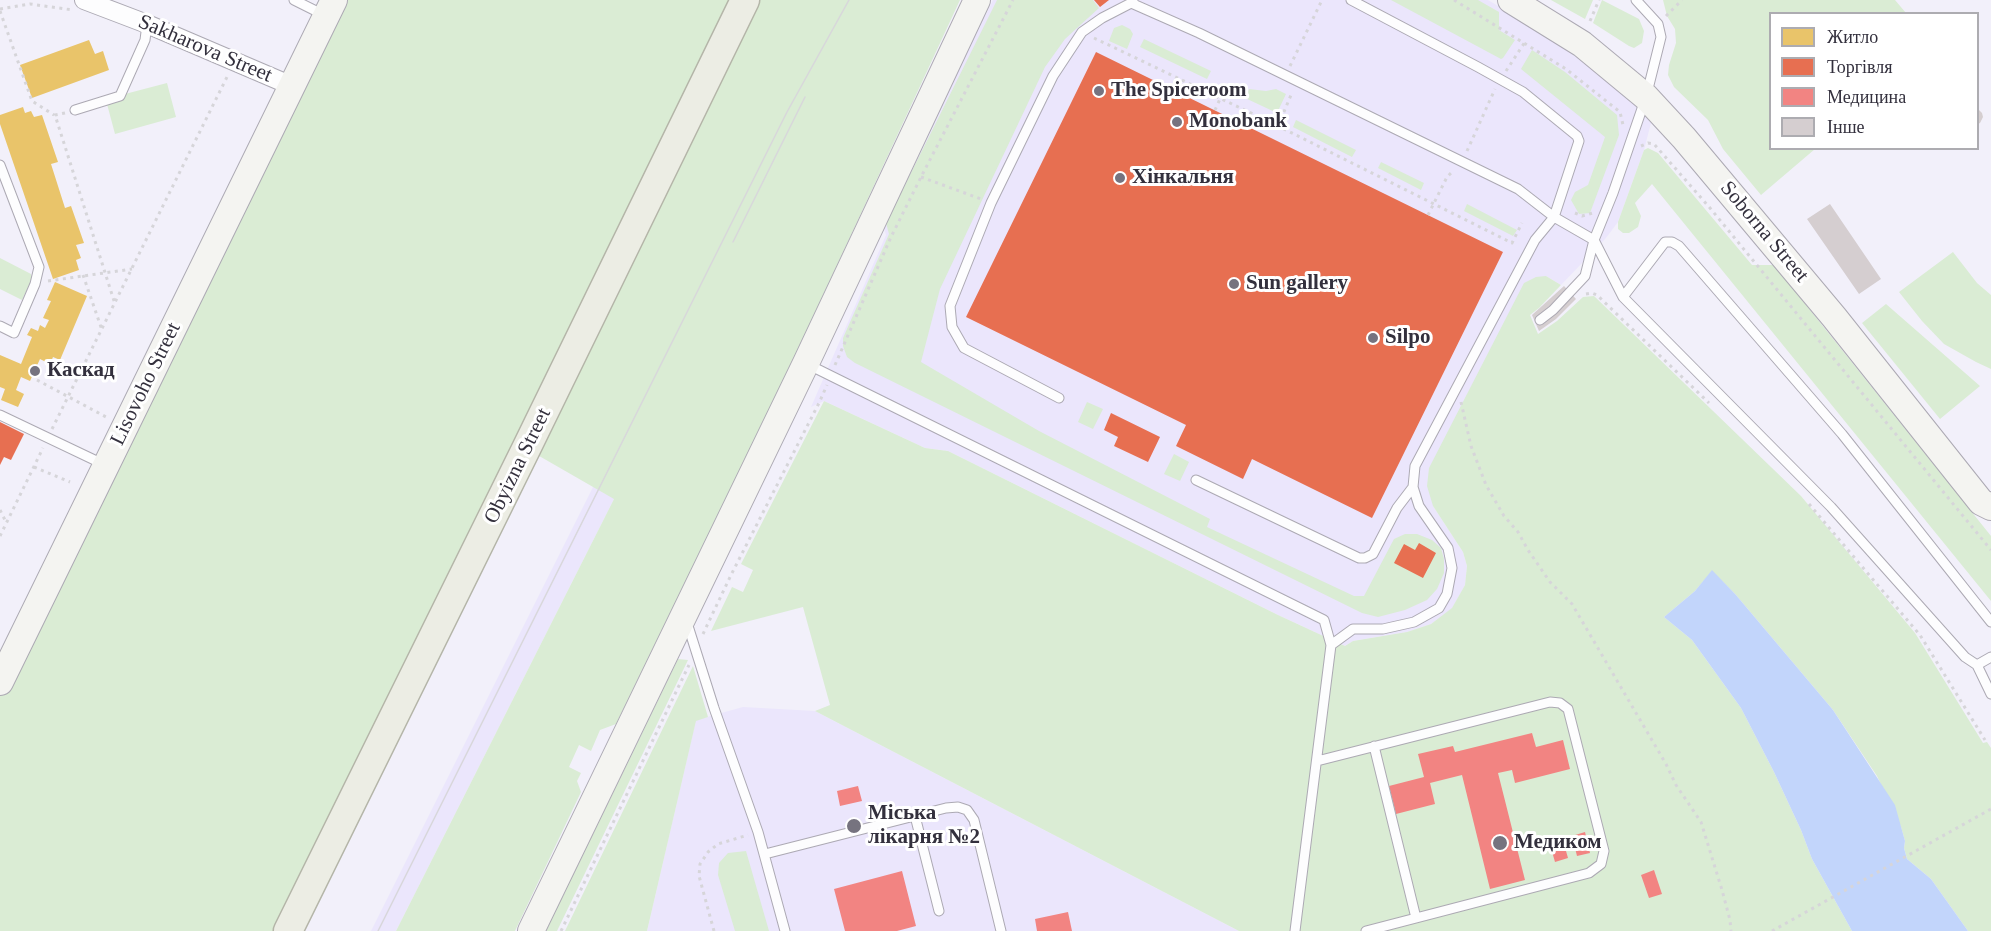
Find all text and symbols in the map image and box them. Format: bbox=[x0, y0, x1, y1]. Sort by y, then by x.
street label: Sakharova Street bbox=[134, 9, 276, 89]
legend bbox=[1769, 12, 1979, 150]
text: Житло bbox=[1827, 27, 1878, 47]
text: Торгівля bbox=[1827, 57, 1893, 77]
place label: The Spiceroom bbox=[1111, 78, 1247, 104]
marker: The Spiceroom bbox=[1092, 84, 1106, 98]
text: Медицина bbox=[1827, 87, 1906, 107]
place label: Monobank bbox=[1189, 109, 1287, 135]
marker: Monobank bbox=[1170, 115, 1184, 129]
text: Інше bbox=[1827, 117, 1864, 137]
place label: Хінкальня bbox=[1132, 165, 1234, 191]
marker: Хінкальня bbox=[1113, 171, 1127, 185]
street label: Soborna Street bbox=[1714, 176, 1814, 288]
place label: Sun gallery bbox=[1246, 271, 1348, 297]
marker: Sun gallery bbox=[1227, 277, 1241, 291]
street label: Lisovoho Street bbox=[105, 318, 187, 450]
place label: Silpo bbox=[1385, 325, 1431, 351]
marker: Silpo bbox=[1366, 331, 1380, 345]
place label: Каскад bbox=[47, 358, 115, 384]
marker: Каскад bbox=[28, 364, 42, 378]
street label: Obyizna Street bbox=[479, 404, 557, 528]
place label: Міська лікарня №2 bbox=[868, 801, 980, 851]
marker: Міська лікарня №2 bbox=[845, 817, 863, 835]
place label: Медиком bbox=[1514, 830, 1602, 856]
marker: Медиком bbox=[1491, 834, 1509, 852]

